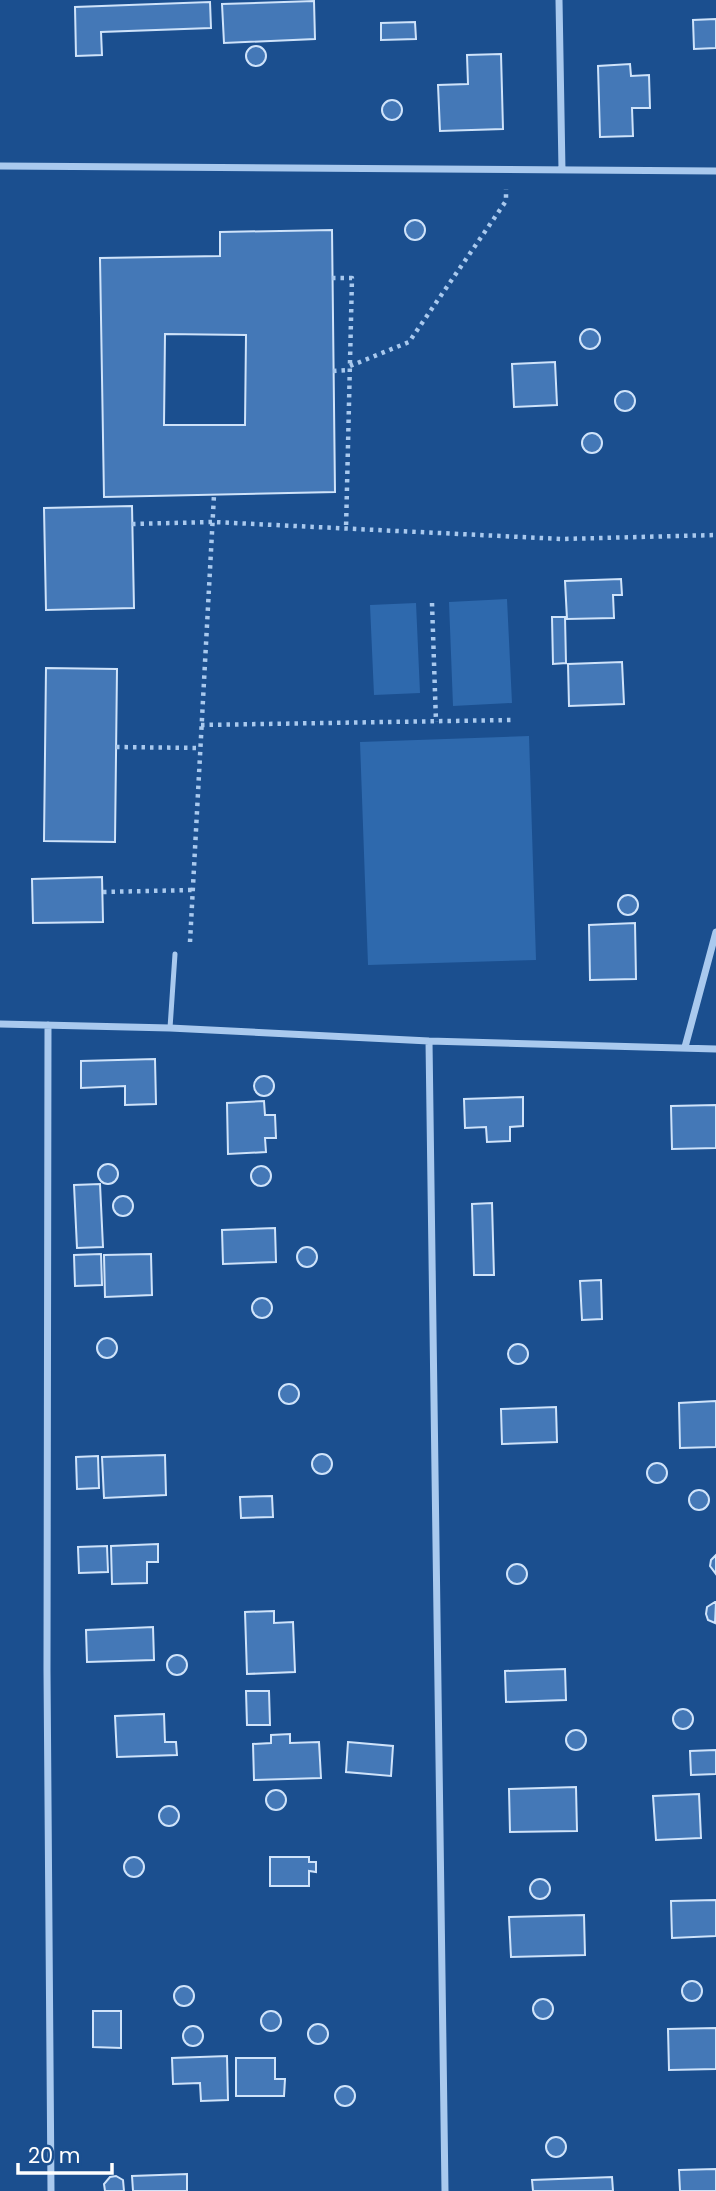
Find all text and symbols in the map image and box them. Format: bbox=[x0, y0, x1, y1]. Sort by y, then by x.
scale bar bbox=[18, 2132, 112, 2176]
text: 20 m bbox=[28, 2141, 81, 2170]

